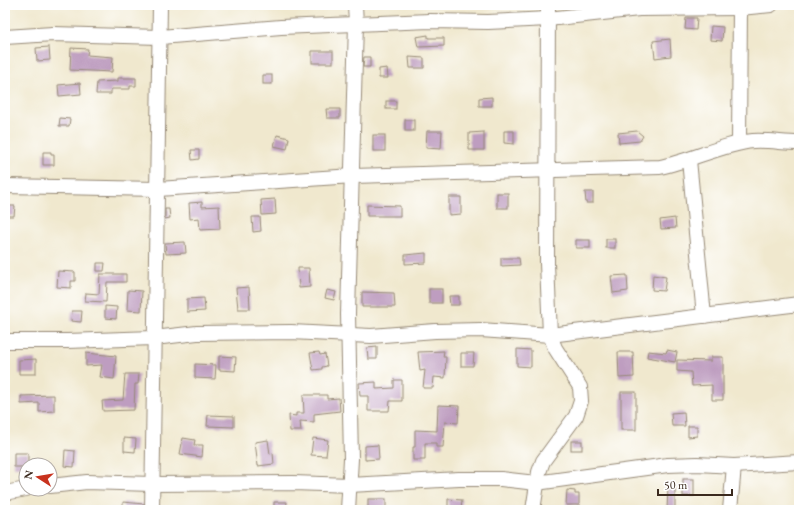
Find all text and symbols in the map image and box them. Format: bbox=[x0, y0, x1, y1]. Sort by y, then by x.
north arrow bbox=[18, 457, 58, 497]
text: N bbox=[20, 469, 36, 481]
scale bar bbox=[658, 471, 732, 497]
text: 50 m bbox=[664, 477, 688, 493]

